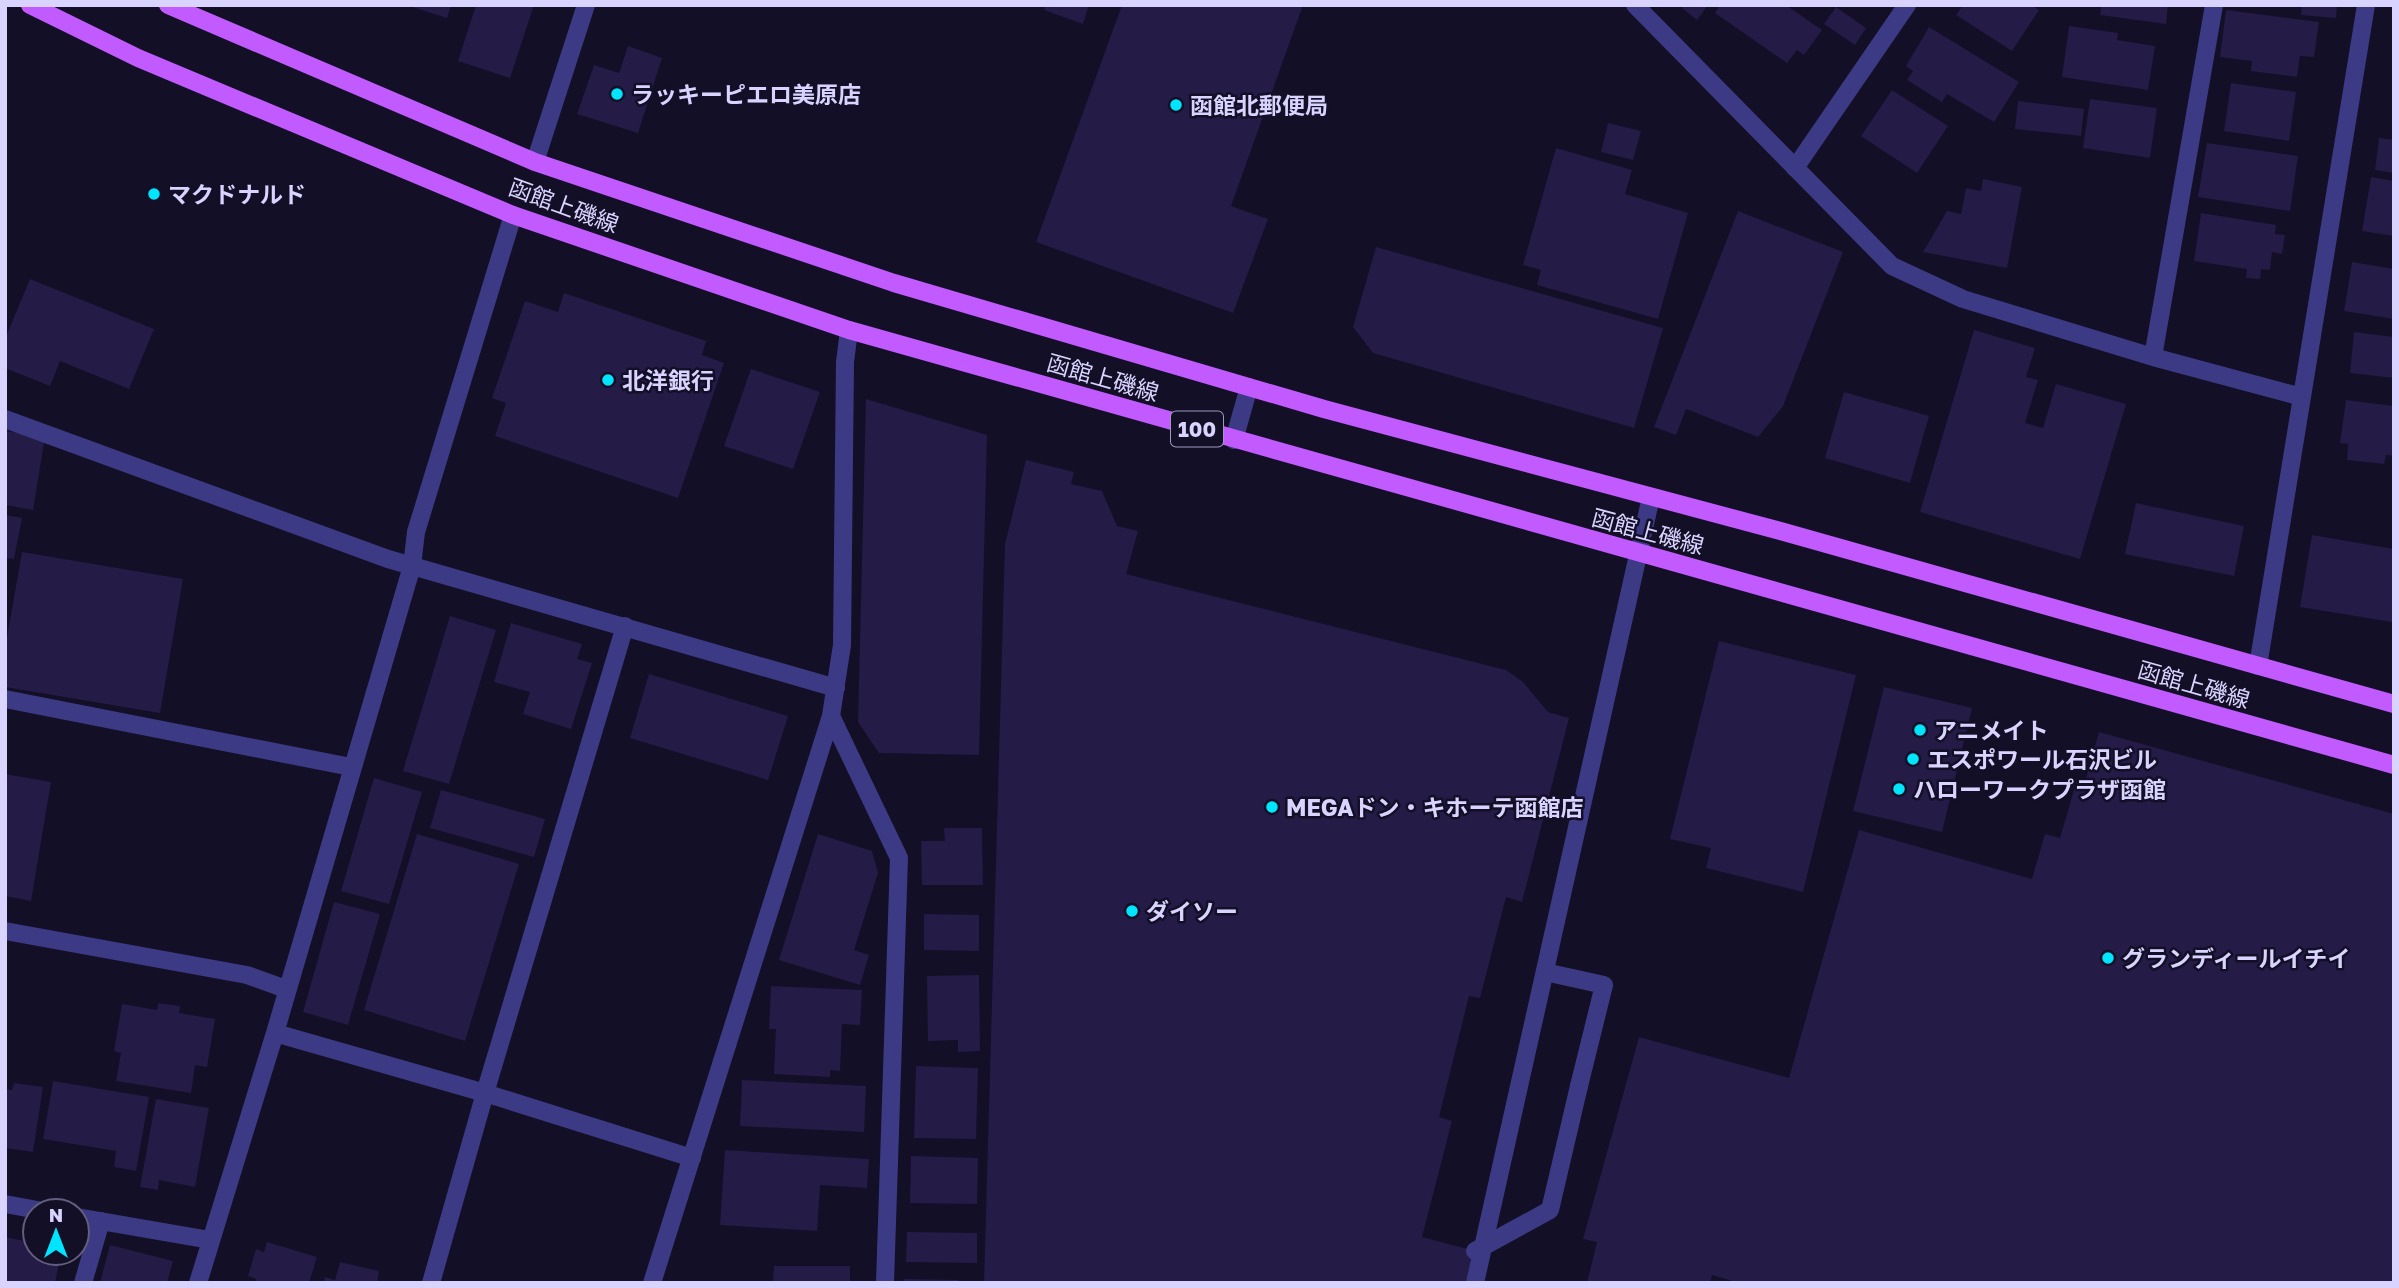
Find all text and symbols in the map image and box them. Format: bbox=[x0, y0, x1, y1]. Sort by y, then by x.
place label: ラッキーピエロ美原店 bbox=[631, 80, 861, 108]
marker: ラッキーピエロ美原店 bbox=[609, 86, 625, 102]
place label: 函館北郵便局 bbox=[1190, 91, 1328, 119]
marker: 函館北郵便局 bbox=[1168, 97, 1184, 113]
street label: 函館上磯線 bbox=[505, 172, 623, 238]
place label: マクドナルド bbox=[168, 180, 306, 208]
marker: マクドナルド bbox=[146, 186, 162, 202]
street label: 函館上磯線 bbox=[1044, 348, 1162, 406]
place label: 北洋銀行 bbox=[622, 366, 714, 394]
marker: 北洋銀行 bbox=[600, 372, 616, 388]
road number: 100 bbox=[1171, 412, 1223, 446]
street label: 函館上磯線 bbox=[1589, 503, 1707, 559]
street label: 函館上磯線 bbox=[2135, 655, 2253, 713]
place label: アニメイト bbox=[1934, 716, 2049, 744]
marker: アニメイト bbox=[1912, 722, 1928, 738]
place label: エスポワール石沢ビル bbox=[1927, 745, 2157, 773]
marker: エスポワール石沢ビル bbox=[1905, 751, 1921, 767]
place label: ハローワークプラザ函館 bbox=[1913, 775, 2166, 803]
marker: ハローワークプラザ函館 bbox=[1891, 781, 1907, 797]
place label: MEGAドン・キホーテ函館店 bbox=[1286, 793, 1583, 821]
marker: MEGAドン・キホーテ函館店 bbox=[1264, 799, 1280, 815]
place label: ダイソー bbox=[1146, 897, 1238, 925]
marker: ダイソー bbox=[1124, 903, 1140, 919]
place label: グランディールイチイ bbox=[2122, 944, 2350, 972]
marker: グランディールイチイ bbox=[2100, 950, 2116, 966]
north arrow bbox=[21, 1197, 91, 1267]
text: N bbox=[49, 1203, 63, 1226]

